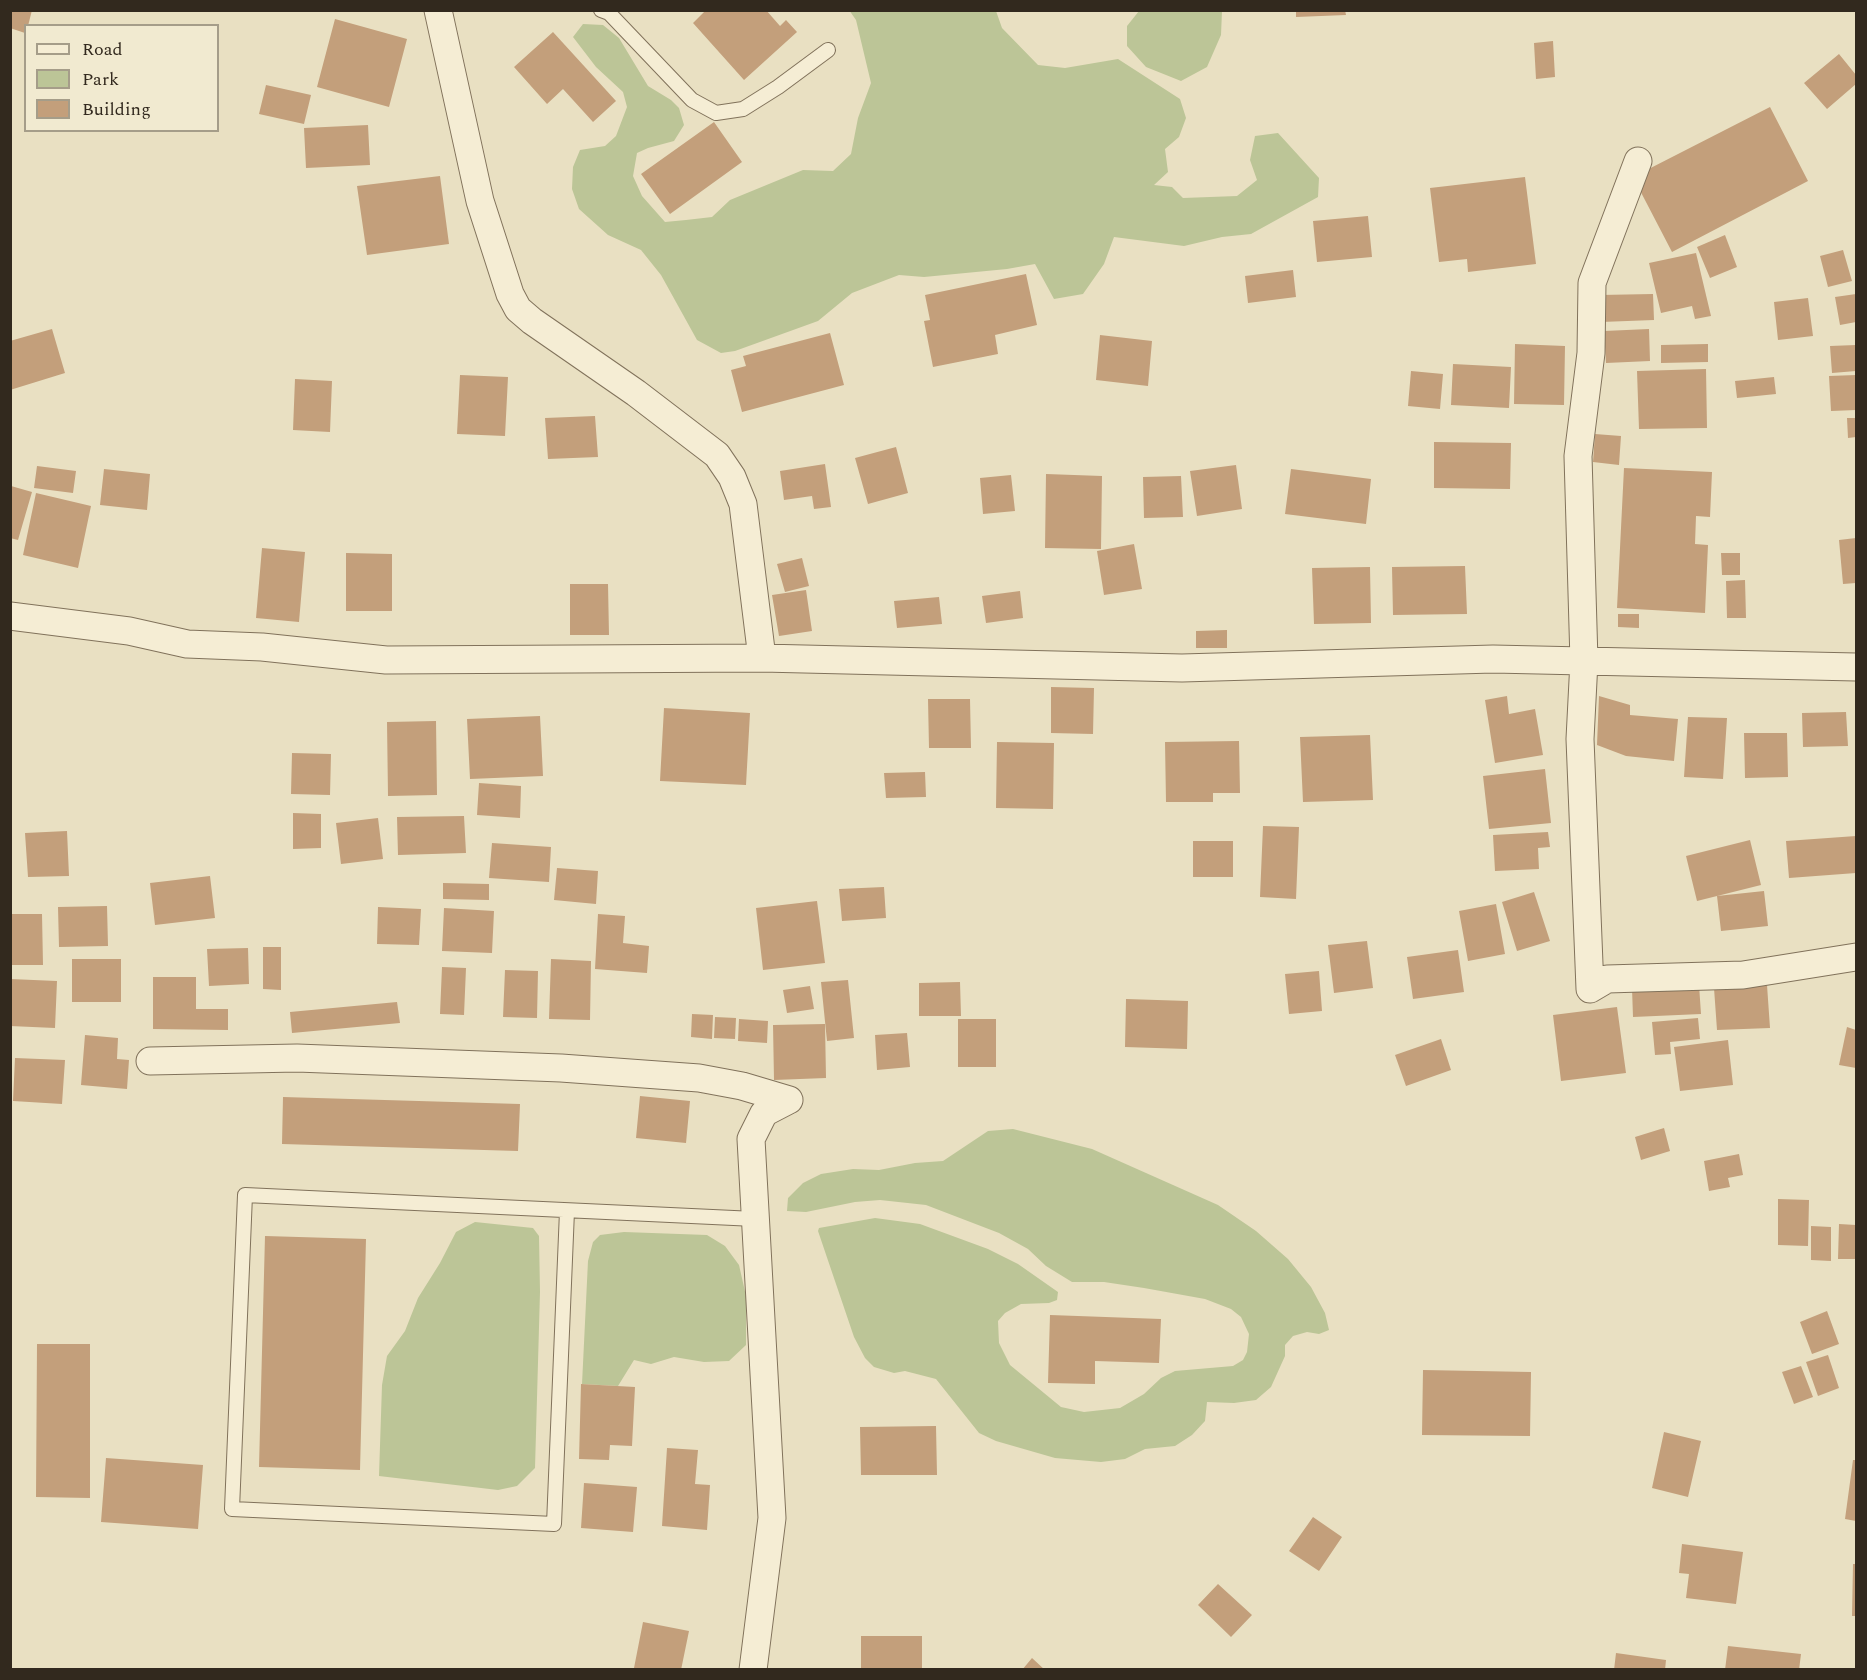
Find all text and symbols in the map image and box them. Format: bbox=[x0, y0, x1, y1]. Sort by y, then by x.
legend bbox=[24, 24, 219, 132]
text: Road bbox=[82, 36, 123, 63]
text: Park bbox=[82, 66, 119, 93]
text: Building bbox=[82, 96, 151, 123]

